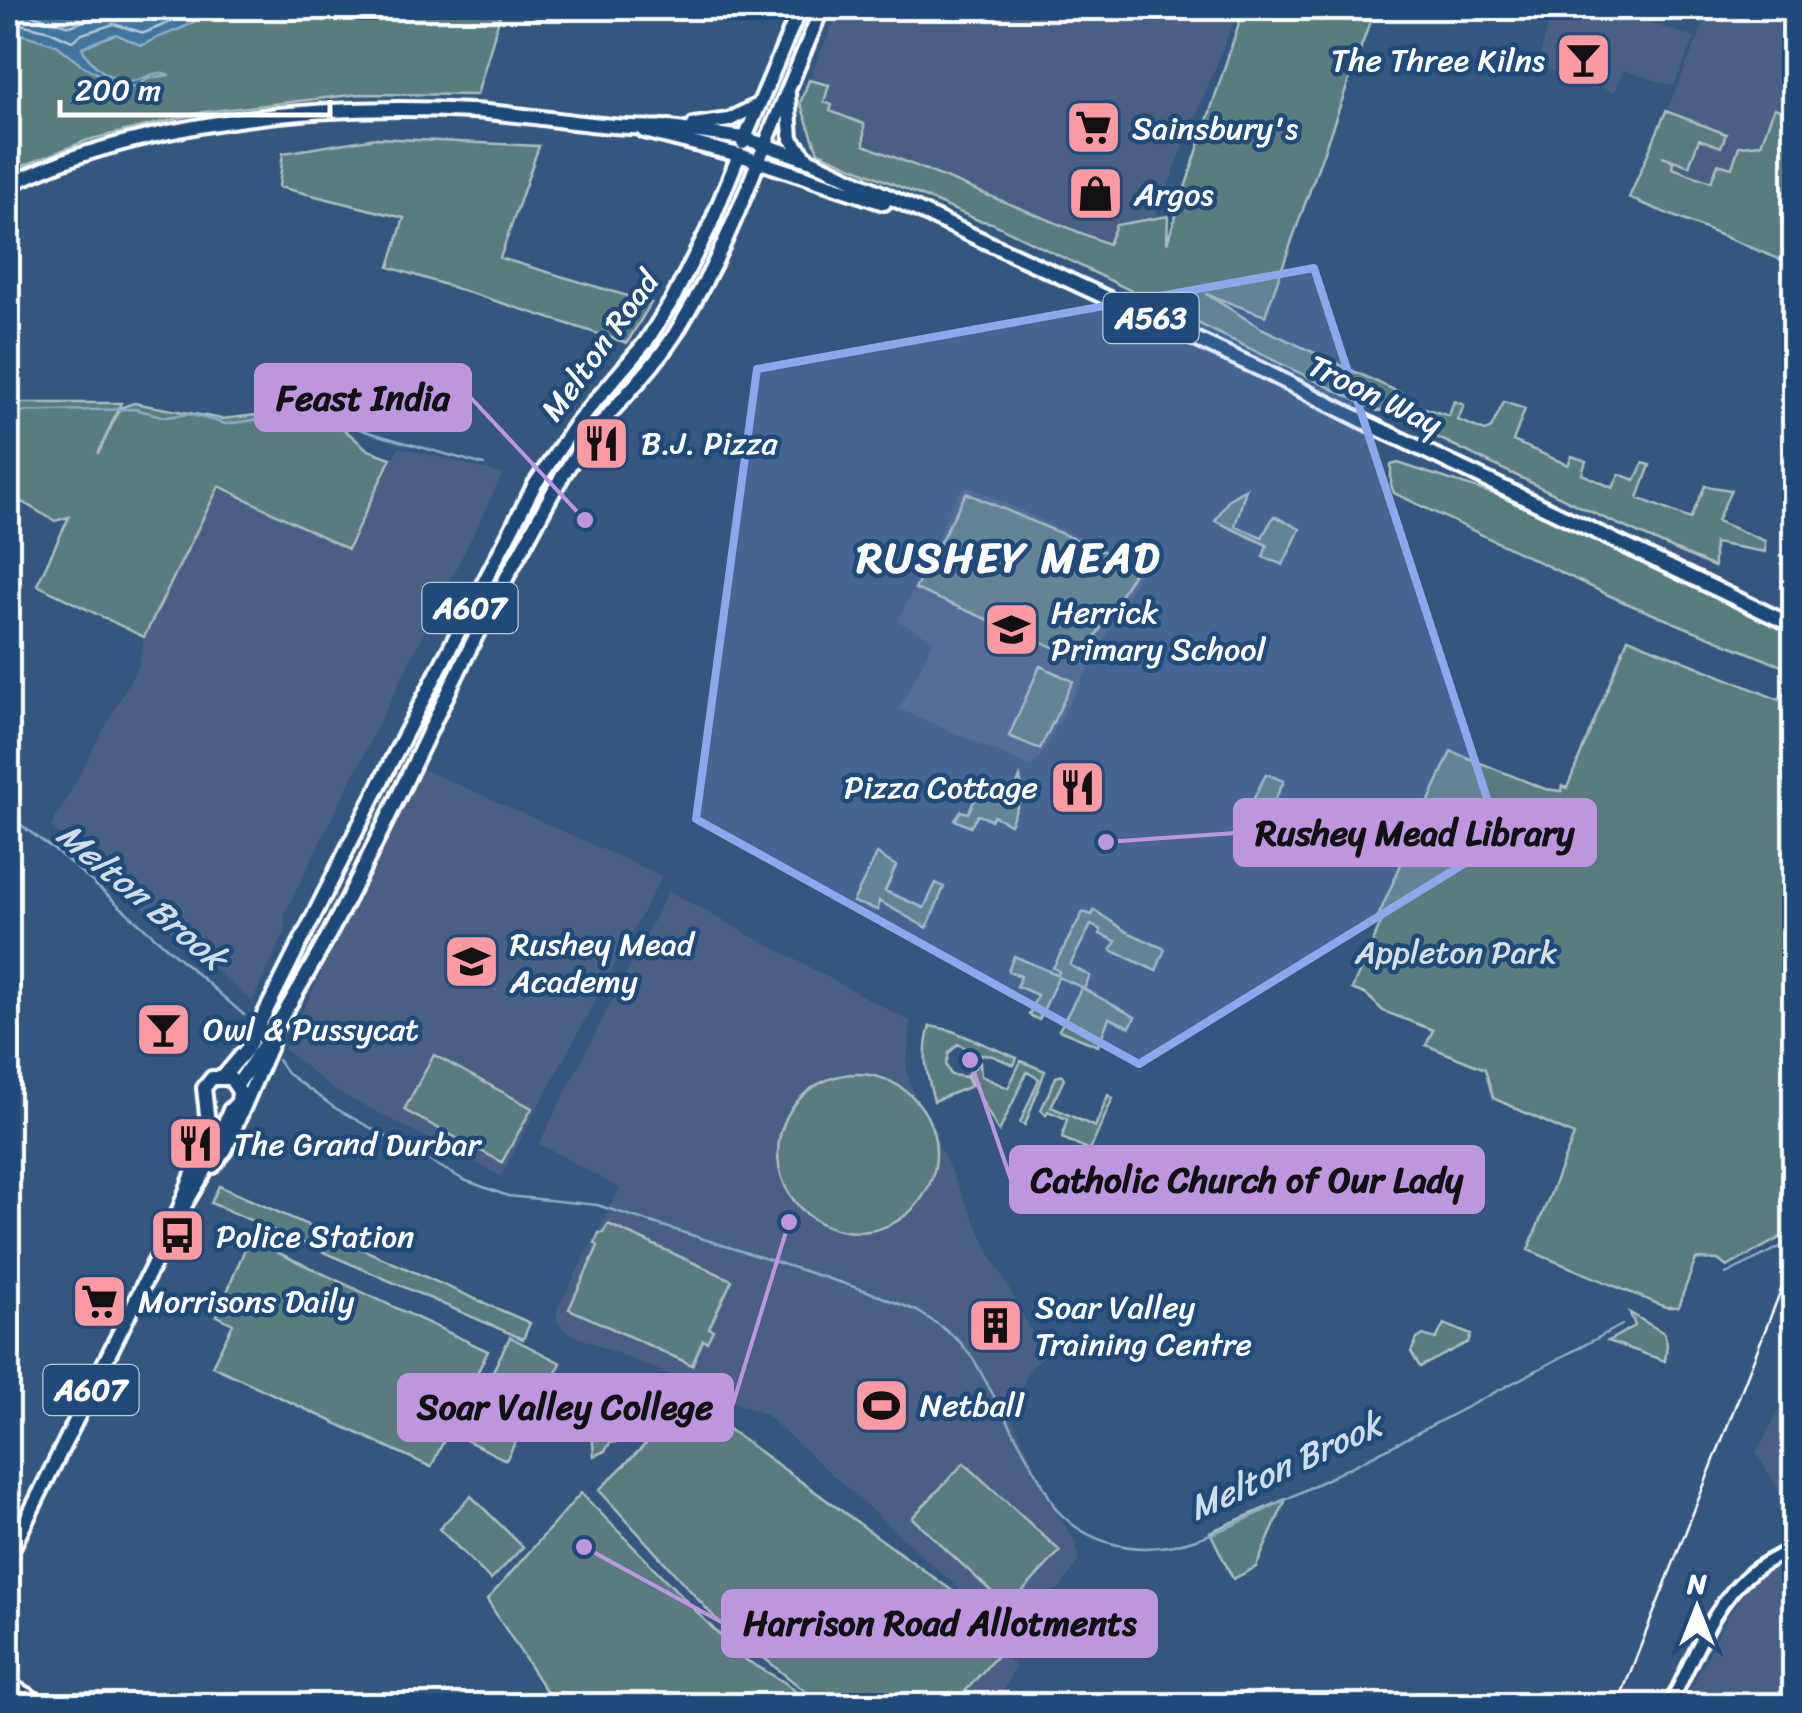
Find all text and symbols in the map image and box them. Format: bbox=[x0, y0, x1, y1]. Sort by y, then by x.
bar icon: The Three Kilns bbox=[1554, 30, 1614, 90]
place label: The Three Kilns bbox=[1331, 32, 1545, 89]
scale bar bbox=[60, 55, 330, 117]
text: 200 m bbox=[75, 63, 161, 117]
supermarket icon: Sainsbury's bbox=[1063, 98, 1123, 158]
place label: Sainsbury's bbox=[1132, 100, 1298, 157]
shop icon: Argos bbox=[1065, 164, 1125, 224]
place label: Argos bbox=[1133, 166, 1214, 223]
street label: Melton Road bbox=[525, 256, 676, 434]
road number: A563 bbox=[1104, 293, 1198, 343]
street label: Troon Way bbox=[1298, 338, 1453, 452]
callout: Feast India bbox=[256, 365, 470, 430]
text: Feast India bbox=[275, 367, 451, 429]
restaurant icon: B.J. Pizza bbox=[572, 413, 632, 473]
place label: B.J. Pizza bbox=[641, 415, 778, 472]
district label: RUSHEY MEAD bbox=[856, 521, 1161, 595]
road number: A607 bbox=[422, 583, 518, 633]
place label: Herrick Primary School bbox=[1051, 584, 1266, 678]
school or university icon: Herrick Primary School bbox=[982, 600, 1042, 660]
restaurant icon: Pizza Cottage bbox=[1047, 757, 1107, 817]
place label: Pizza Cottage bbox=[844, 759, 1038, 816]
callout: Rushey Mead Library bbox=[1235, 800, 1595, 865]
text: Rushey Mead Library bbox=[1255, 802, 1575, 864]
water label: Melton Brook bbox=[42, 805, 245, 989]
place label: Rushey Mead Academy bbox=[509, 916, 696, 1010]
park label: Appleton Park bbox=[1354, 924, 1558, 981]
school or university icon: Rushey Mead Academy bbox=[441, 932, 501, 992]
bar icon: Owl & Pussycat bbox=[134, 999, 194, 1059]
place label: Owl & Pussycat bbox=[203, 1001, 419, 1058]
restaurant icon: The Grand Durbar bbox=[165, 1114, 225, 1174]
place label: The Grand Durbar bbox=[234, 1116, 483, 1173]
callout: Catholic Church of Our Lady bbox=[1011, 1147, 1483, 1212]
text: Catholic Church of Our Lady bbox=[1030, 1149, 1464, 1211]
bus stop icon: Police Station bbox=[147, 1206, 207, 1266]
place label: Police Station bbox=[216, 1208, 414, 1265]
supermarket icon: Morrisons Daily bbox=[69, 1271, 129, 1331]
place label: Morrisons Daily bbox=[138, 1273, 355, 1330]
place label: Soar Valley Training Centre bbox=[1035, 1279, 1252, 1373]
building icon: Soar Valley Training Centre bbox=[966, 1295, 1026, 1355]
road number: A607 bbox=[44, 1365, 138, 1415]
callout: Soar Valley College bbox=[399, 1375, 732, 1440]
sports icon: Netball bbox=[851, 1375, 911, 1435]
text: Soar Valley College bbox=[416, 1376, 713, 1438]
place label: Netball bbox=[920, 1377, 1025, 1434]
water label: Melton Brook bbox=[1178, 1392, 1396, 1538]
north arrow bbox=[1647, 1558, 1747, 1658]
text: N bbox=[1686, 1559, 1707, 1608]
callout: Harrison Road Allotments bbox=[723, 1591, 1156, 1656]
text: Harrison Road Allotments bbox=[743, 1592, 1137, 1654]

